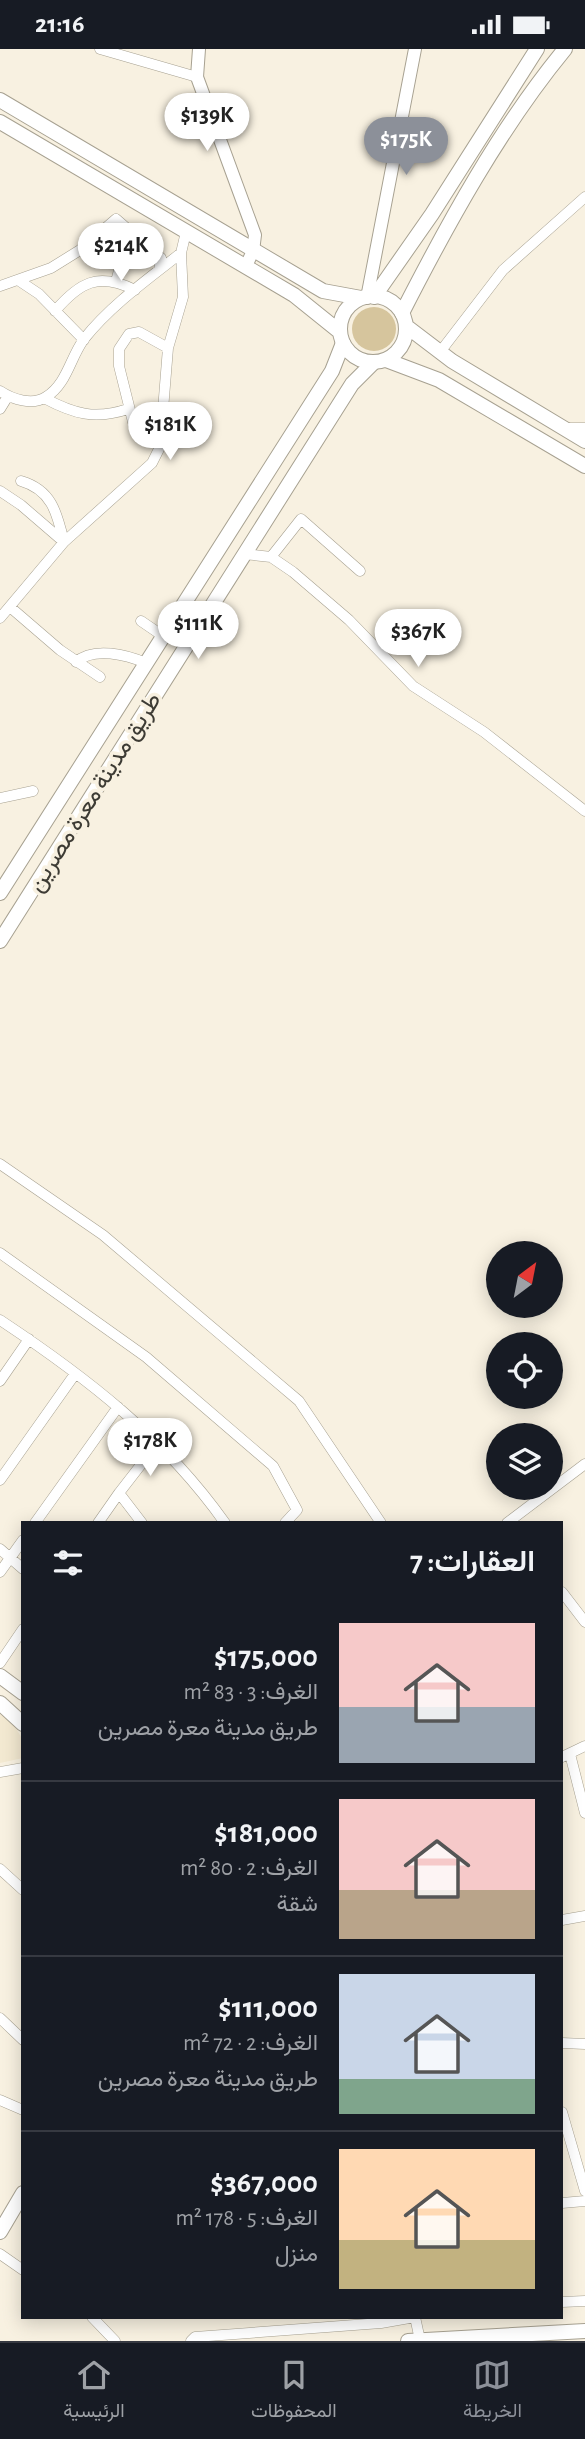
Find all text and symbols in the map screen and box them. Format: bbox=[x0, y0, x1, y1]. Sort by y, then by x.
text: 21:16 bbox=[35, 11, 84, 37]
pin: $139K bbox=[158, 93, 256, 153]
text: $139K bbox=[180, 104, 234, 127]
pin: $175K bbox=[357, 117, 455, 177]
text: $175K bbox=[380, 128, 432, 151]
pin: $214K bbox=[72, 223, 170, 283]
text: $214K bbox=[94, 234, 148, 257]
pin: $181K bbox=[121, 403, 219, 462]
text: $181K bbox=[144, 413, 196, 436]
pin: $111K bbox=[149, 601, 247, 661]
pin: $367K bbox=[369, 609, 467, 669]
text: $111K bbox=[174, 612, 222, 635]
text: $367K bbox=[391, 620, 445, 643]
street label: طريق مدينة معرة مصرين bbox=[24, 689, 168, 897]
north arrow bbox=[486, 1241, 564, 1318]
map controls bbox=[486, 1241, 563, 1500]
button: locate bbox=[486, 1332, 563, 1409]
pin: $178K bbox=[101, 1419, 199, 1478]
button: layers bbox=[486, 1423, 563, 1500]
text: $178K bbox=[123, 1429, 177, 1452]
icon: filters bbox=[49, 1544, 87, 1582]
text: العقارات: 7 bbox=[410, 1547, 535, 1577]
text: $175,000 bbox=[214, 1642, 318, 1672]
icon: home bbox=[395, 1651, 479, 1735]
text: الغرف: 3 · 83 m² bbox=[184, 1681, 318, 1704]
text: طريق مدينة معرة مصرين bbox=[98, 1717, 318, 1740]
text: $181,000 bbox=[214, 1818, 318, 1848]
icon: home bbox=[395, 1827, 479, 1911]
text: الغرف: 2 · 80 m² bbox=[180, 1857, 318, 1880]
text: شقة bbox=[276, 1893, 318, 1916]
text: $111,000 bbox=[218, 1993, 318, 2023]
icon: home bbox=[395, 2002, 479, 2086]
text: الغرف: 2 · 72 m² bbox=[183, 2032, 318, 2055]
text: طريق مدينة معرة مصرين bbox=[98, 2068, 318, 2091]
text: $367,000 bbox=[210, 2168, 318, 2198]
icon: home bbox=[395, 2177, 479, 2261]
text: الغرف: 5 · 178 m² bbox=[175, 2207, 318, 2230]
text: منزل bbox=[275, 2243, 318, 2266]
tab: الرئيسية bbox=[63, 2356, 125, 2427]
tab: المحفوظات bbox=[251, 2356, 337, 2427]
tab: الخريطة bbox=[463, 2356, 522, 2427]

